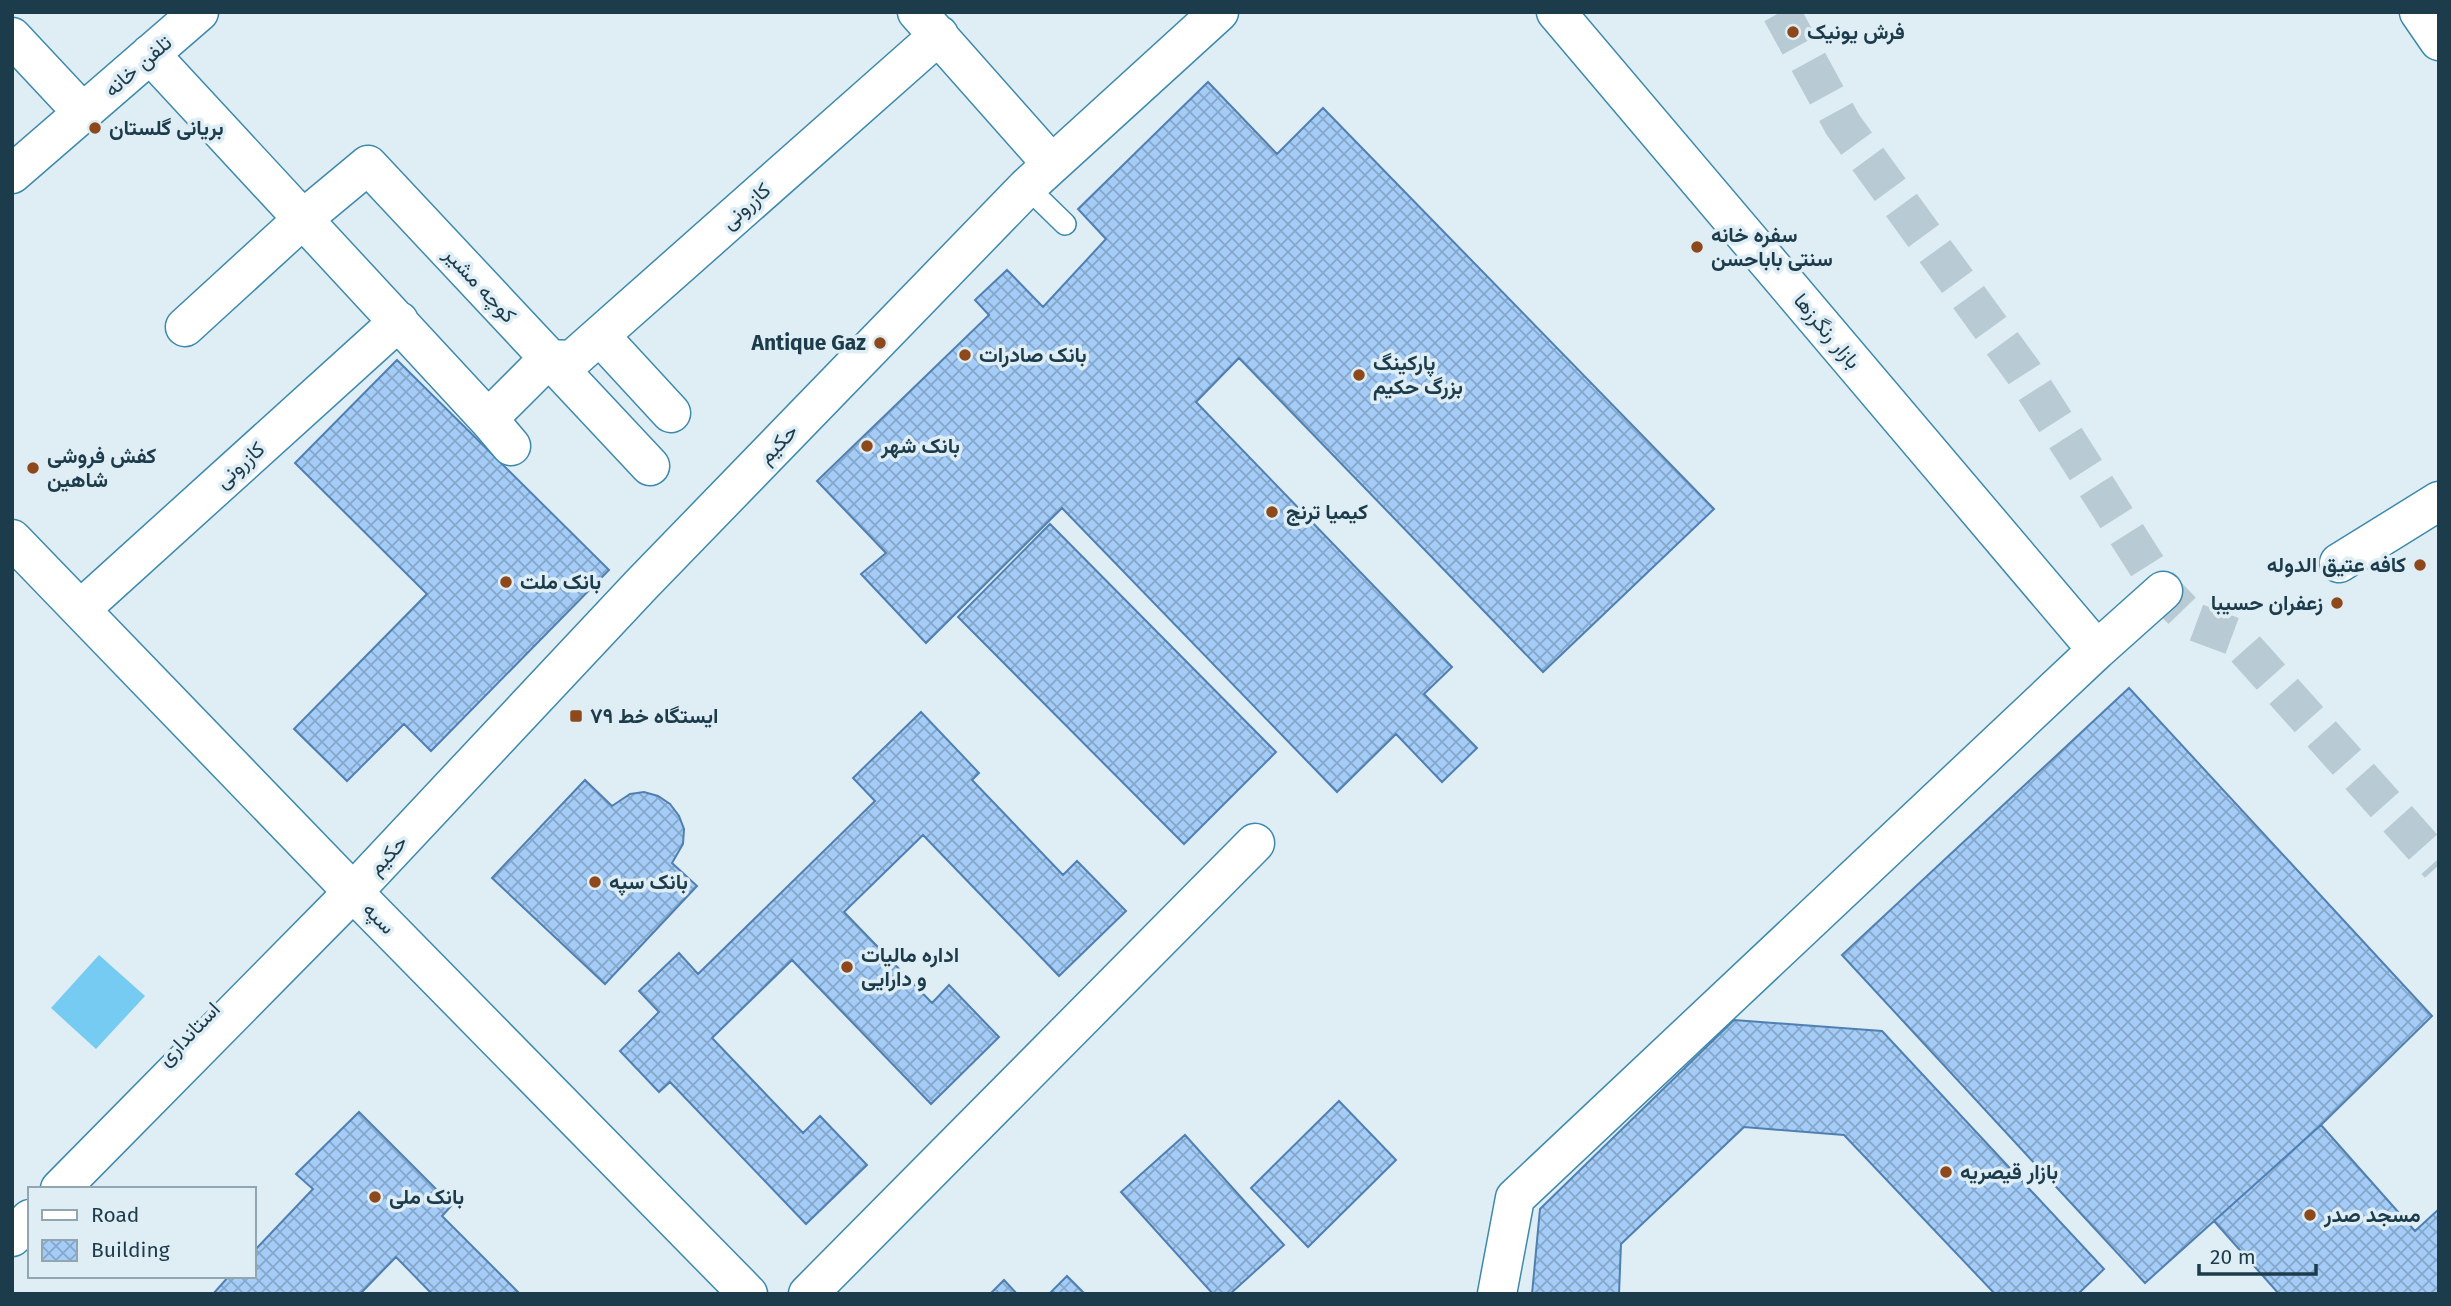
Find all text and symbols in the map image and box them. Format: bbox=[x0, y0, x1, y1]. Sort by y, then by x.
place label: فرش یونیک bbox=[1807, 19, 1905, 45]
marker: فرش یونیک bbox=[1785, 24, 1801, 40]
street label: تلفن خانه bbox=[99, 30, 177, 102]
place label: بریانی گلستان bbox=[109, 115, 224, 141]
marker: بریانی گلستان bbox=[87, 120, 103, 136]
street label: کازرونی bbox=[716, 177, 776, 235]
place label: سفره خانه سنتی باباحسن bbox=[1711, 222, 1833, 272]
marker: سفره خانه سنتی باباحسن bbox=[1689, 239, 1705, 255]
street label: كوچه مشير bbox=[437, 241, 522, 329]
street label: بازار رنگرزها bbox=[1788, 288, 1866, 374]
place label: Antique Gaz bbox=[751, 330, 866, 356]
marker: Antique Gaz bbox=[872, 335, 888, 351]
place label: بانک صادرات bbox=[979, 342, 1087, 368]
marker: بانک صادرات bbox=[957, 347, 973, 363]
place label: پارکینگ بزرگ حکیم bbox=[1373, 350, 1463, 401]
marker: پارکینگ بزرگ حکیم bbox=[1351, 367, 1367, 383]
street label: حکیم bbox=[753, 419, 804, 470]
place label: بانک شهر bbox=[880, 433, 960, 459]
street label: کازرونی bbox=[210, 436, 270, 494]
marker: بانک شهر bbox=[859, 438, 875, 454]
place label: کفش فروشی شاهین bbox=[47, 443, 156, 493]
marker: کفش فروشی شاهین bbox=[25, 460, 41, 476]
place label: کیمیا ترنج bbox=[1286, 499, 1368, 526]
marker: کیمیا ترنج bbox=[1264, 504, 1280, 520]
place label: کافه عتیق الدوله bbox=[2267, 552, 2406, 578]
marker: کافه عتیق الدوله bbox=[2412, 557, 2428, 573]
place label: بانک ملت bbox=[520, 569, 601, 595]
marker: بانک ملت bbox=[498, 574, 514, 590]
place label: زعفران حسیبا bbox=[2211, 590, 2323, 616]
marker: زعفران حسیبا bbox=[2329, 595, 2345, 611]
place label: ایستگاه خط ۷۹ bbox=[590, 703, 718, 729]
marker: ایستگاه خط ۷۹ bbox=[568, 708, 584, 724]
street label: حکیم bbox=[363, 829, 414, 881]
place label: بانک سپه bbox=[609, 869, 688, 896]
marker: بانک سپه bbox=[587, 874, 603, 890]
street label: سپه bbox=[357, 896, 401, 940]
place label: اداره مالیات و دارایی bbox=[861, 942, 959, 992]
marker: اداره مالیات و دارایی bbox=[839, 959, 855, 975]
street label: استانداری bbox=[152, 997, 226, 1071]
place label: بازار قیصریه bbox=[1960, 1159, 2058, 1185]
marker: بازار قیصریه bbox=[1938, 1164, 1954, 1180]
place label: بانک ملی bbox=[389, 1184, 464, 1210]
legend bbox=[28, 1187, 256, 1278]
marker: بانک ملی bbox=[367, 1189, 383, 1205]
text: Road bbox=[91, 1202, 139, 1228]
place label: مسجد صدر bbox=[2323, 1202, 2421, 1228]
marker: مسجد صدر bbox=[2302, 1207, 2318, 1223]
scale bar bbox=[2199, 1232, 2316, 1276]
text: Building bbox=[91, 1237, 170, 1263]
text: 20 m bbox=[2210, 1244, 2256, 1270]

